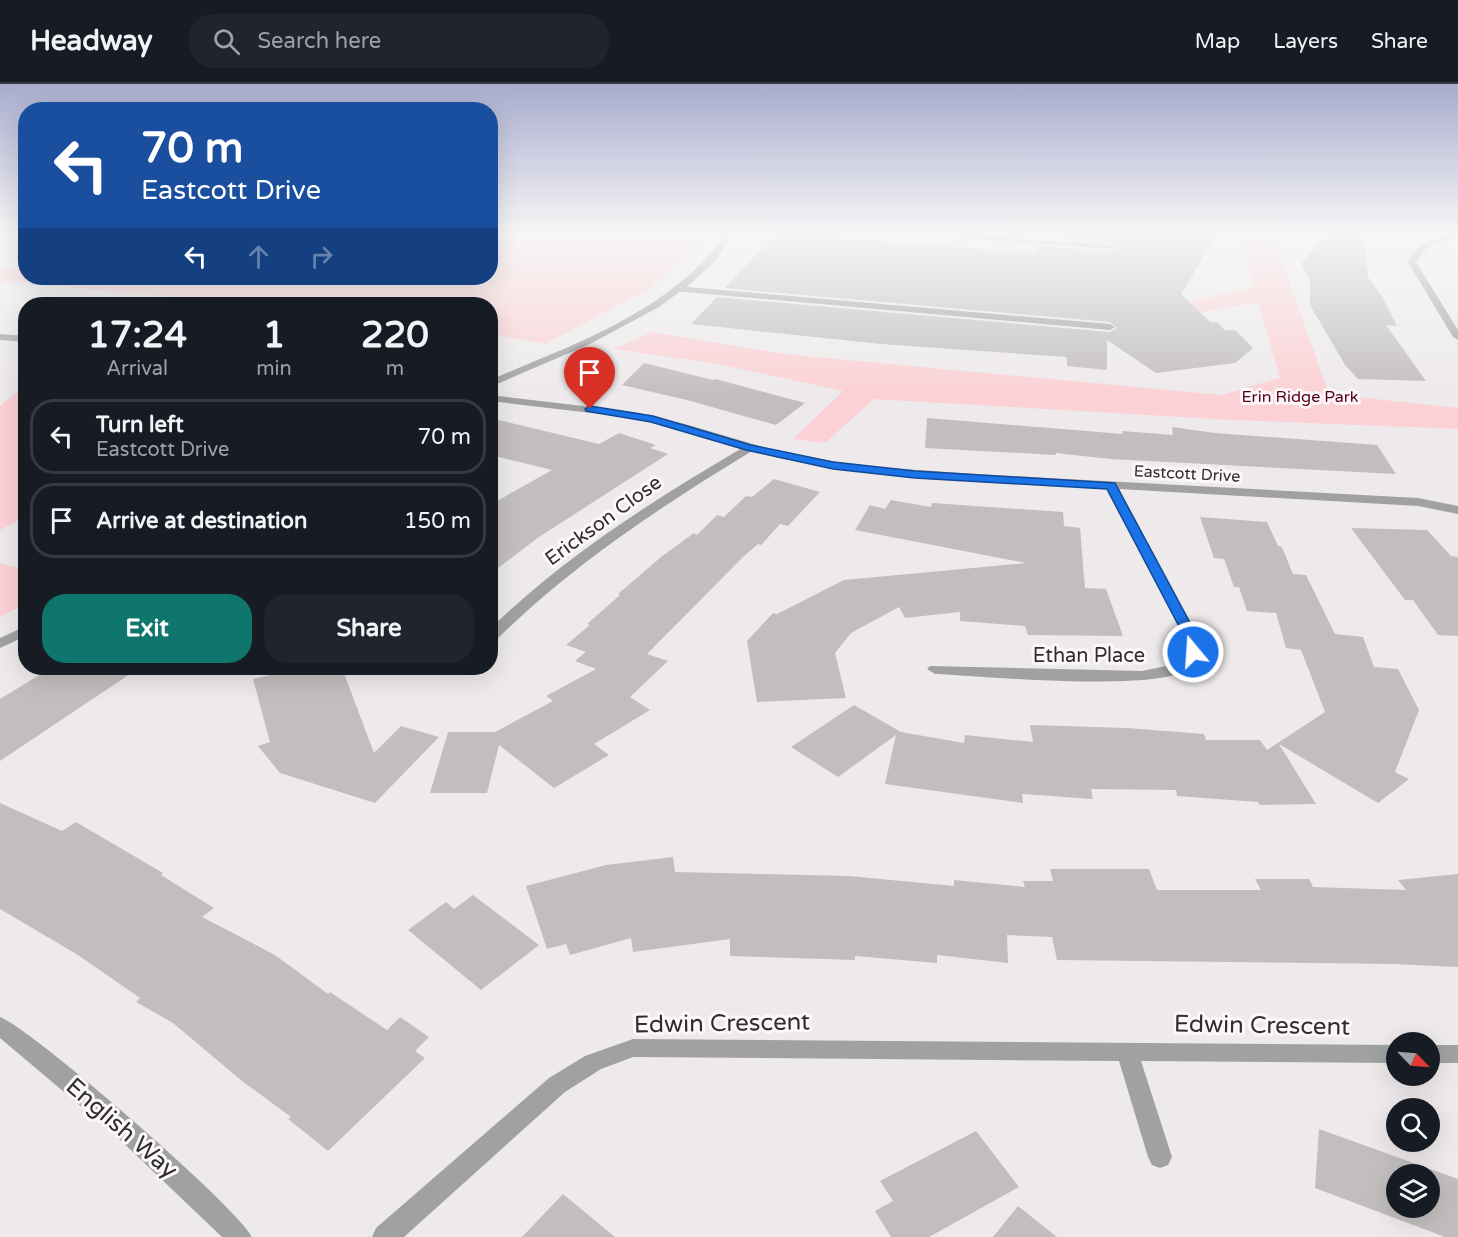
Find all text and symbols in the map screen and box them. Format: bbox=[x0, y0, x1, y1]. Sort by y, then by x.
search box bbox=[189, 14, 609, 68]
text: Headway bbox=[30, 24, 153, 58]
icon: search bbox=[210, 25, 243, 58]
text: Search here bbox=[258, 28, 381, 54]
text: Map bbox=[1195, 29, 1240, 54]
text: Layers bbox=[1273, 29, 1338, 54]
text: Share bbox=[1371, 29, 1428, 54]
text: 70 m bbox=[141, 123, 243, 174]
icon: left bbox=[42, 126, 120, 204]
text: Eastcott Drive bbox=[141, 174, 321, 207]
icon: left bbox=[179, 240, 212, 273]
icon: ahead bbox=[242, 240, 275, 273]
icon: right bbox=[305, 240, 338, 273]
text: 17:24 bbox=[87, 314, 187, 357]
text: 1 bbox=[263, 314, 285, 357]
text: 220 bbox=[361, 314, 429, 357]
pin bbox=[564, 347, 615, 409]
icon: arrive bbox=[573, 356, 606, 389]
text: Arrival bbox=[106, 357, 168, 381]
text: min bbox=[256, 357, 292, 381]
text: m bbox=[386, 357, 404, 381]
park label: Erin Ridge Park bbox=[1241, 387, 1359, 407]
text: Turn left bbox=[96, 412, 184, 438]
icon: left bbox=[45, 420, 78, 453]
text: 70 m bbox=[417, 424, 471, 450]
text: Eastcott Drive bbox=[96, 438, 229, 462]
street label: Eastcott Drive bbox=[1133, 461, 1241, 487]
street label: Erickson Close bbox=[541, 471, 666, 571]
icon: arrive bbox=[45, 504, 78, 537]
text: Arrive at destination bbox=[96, 508, 307, 534]
text: 150 m bbox=[404, 508, 471, 534]
button: Exit bbox=[42, 594, 252, 663]
button: Share bbox=[264, 594, 474, 663]
position arrow bbox=[1161, 620, 1225, 684]
street label: Ethan Place bbox=[1033, 644, 1145, 668]
street label: Edwin Crescent bbox=[634, 1007, 810, 1040]
street label: Edwin Crescent bbox=[1174, 1009, 1350, 1042]
north arrow bbox=[1386, 1032, 1440, 1086]
map controls bbox=[1386, 1032, 1440, 1218]
street label: English Way bbox=[60, 1072, 184, 1185]
button: search bbox=[1386, 1098, 1440, 1152]
button: layers bbox=[1386, 1164, 1440, 1218]

